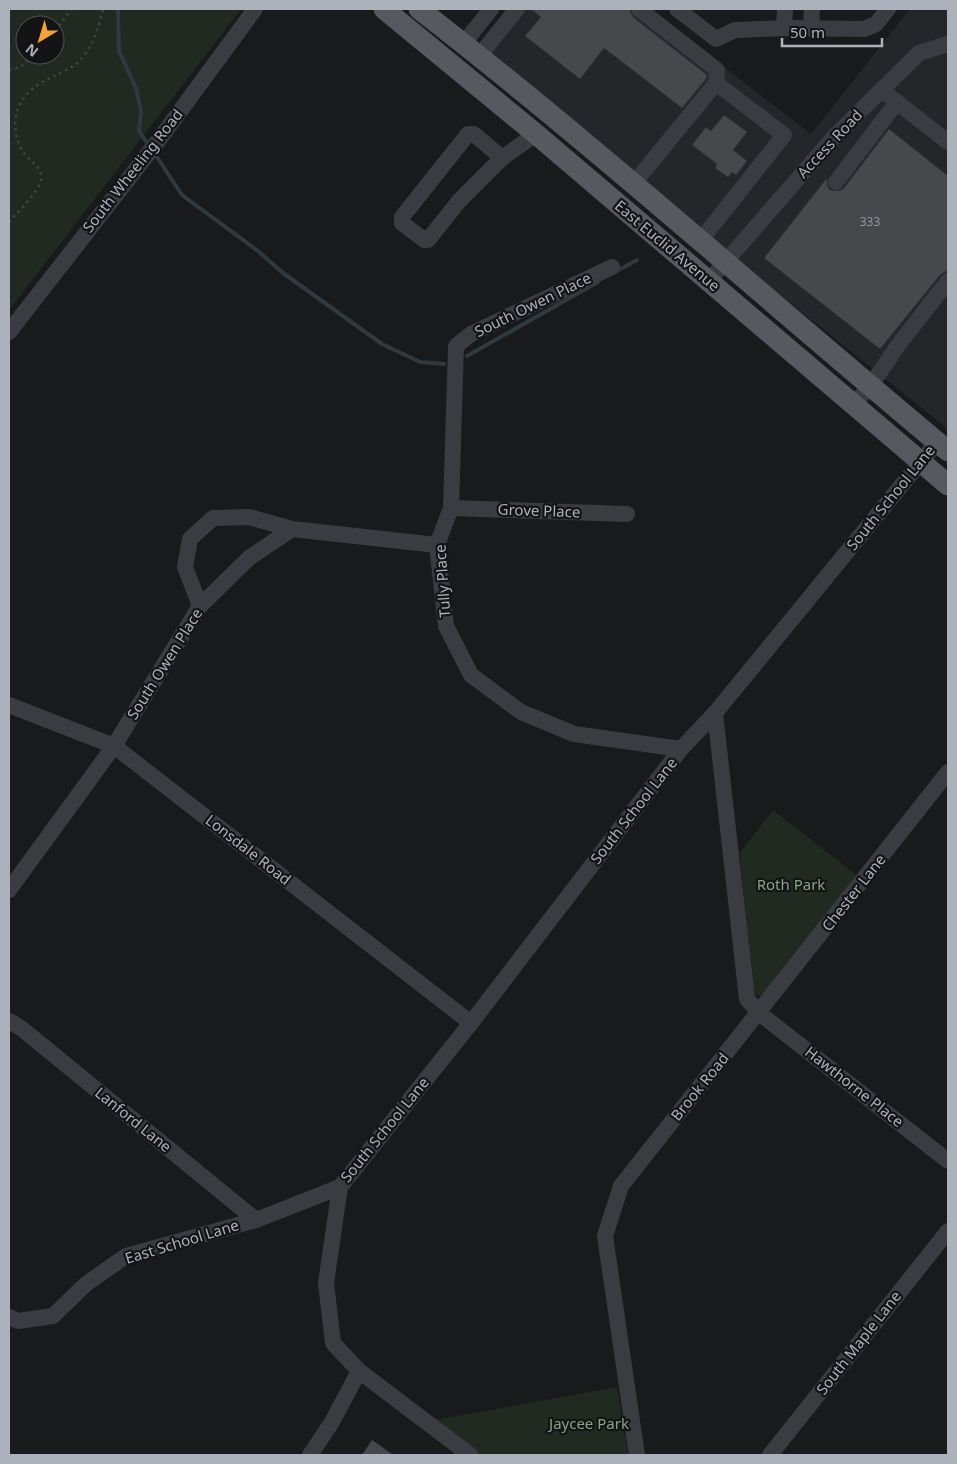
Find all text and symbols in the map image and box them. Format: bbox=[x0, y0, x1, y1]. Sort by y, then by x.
north arrow bbox=[15, 15, 65, 65]
scale bar bbox=[782, 15, 882, 47]
text: 50 m bbox=[790, 22, 825, 42]
text: N bbox=[21, 40, 42, 62]
street label: South Wheeling Road bbox=[78, 105, 187, 236]
street label: Access Road bbox=[792, 105, 866, 182]
street label: East Euclid Avenue bbox=[611, 195, 724, 295]
house number: 333 bbox=[860, 213, 880, 230]
street label: South Owen Place bbox=[471, 267, 594, 341]
street label: South School Lane bbox=[842, 441, 939, 554]
street label: Grove Place bbox=[497, 499, 581, 521]
street label: Tully Place bbox=[429, 544, 455, 618]
street label: South Owen Place bbox=[122, 604, 206, 723]
street label: South School Lane bbox=[585, 753, 681, 868]
street label: Lonsdale Road bbox=[202, 810, 295, 889]
street label: Chester Lane bbox=[817, 850, 890, 935]
park label: Roth Park bbox=[757, 874, 825, 894]
street label: Hawthorne Place bbox=[801, 1041, 908, 1131]
street label: Brook Road bbox=[666, 1048, 733, 1124]
street label: South School Lane bbox=[336, 1073, 433, 1186]
street label: Lanford Lane bbox=[91, 1082, 176, 1156]
street label: East School Lane bbox=[122, 1214, 241, 1268]
street label: South Maple Lane bbox=[811, 1286, 905, 1398]
park label: Jaycee Park bbox=[547, 1413, 629, 1433]

